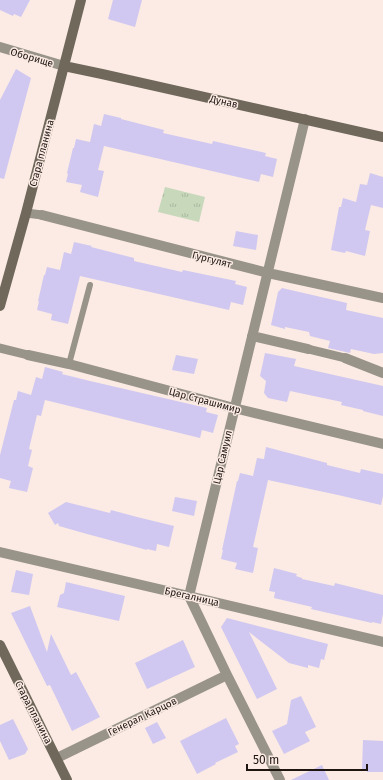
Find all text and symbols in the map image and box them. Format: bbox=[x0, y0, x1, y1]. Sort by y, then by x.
street label: Оборище bbox=[9, 46, 54, 70]
street label: Дунав bbox=[208, 93, 239, 111]
street label: Стара планина bbox=[27, 118, 57, 188]
street label: Гургулят bbox=[191, 249, 233, 271]
street label: Цар Страшимир bbox=[167, 386, 242, 416]
street label: Цар Самуил bbox=[211, 429, 235, 485]
street label: Брегалница bbox=[163, 585, 220, 609]
street label: Стара планина bbox=[12, 679, 54, 746]
street label: Генерал Карцов bbox=[106, 695, 179, 739]
scale bar bbox=[247, 746, 367, 772]
text: 50 m bbox=[253, 753, 279, 767]

